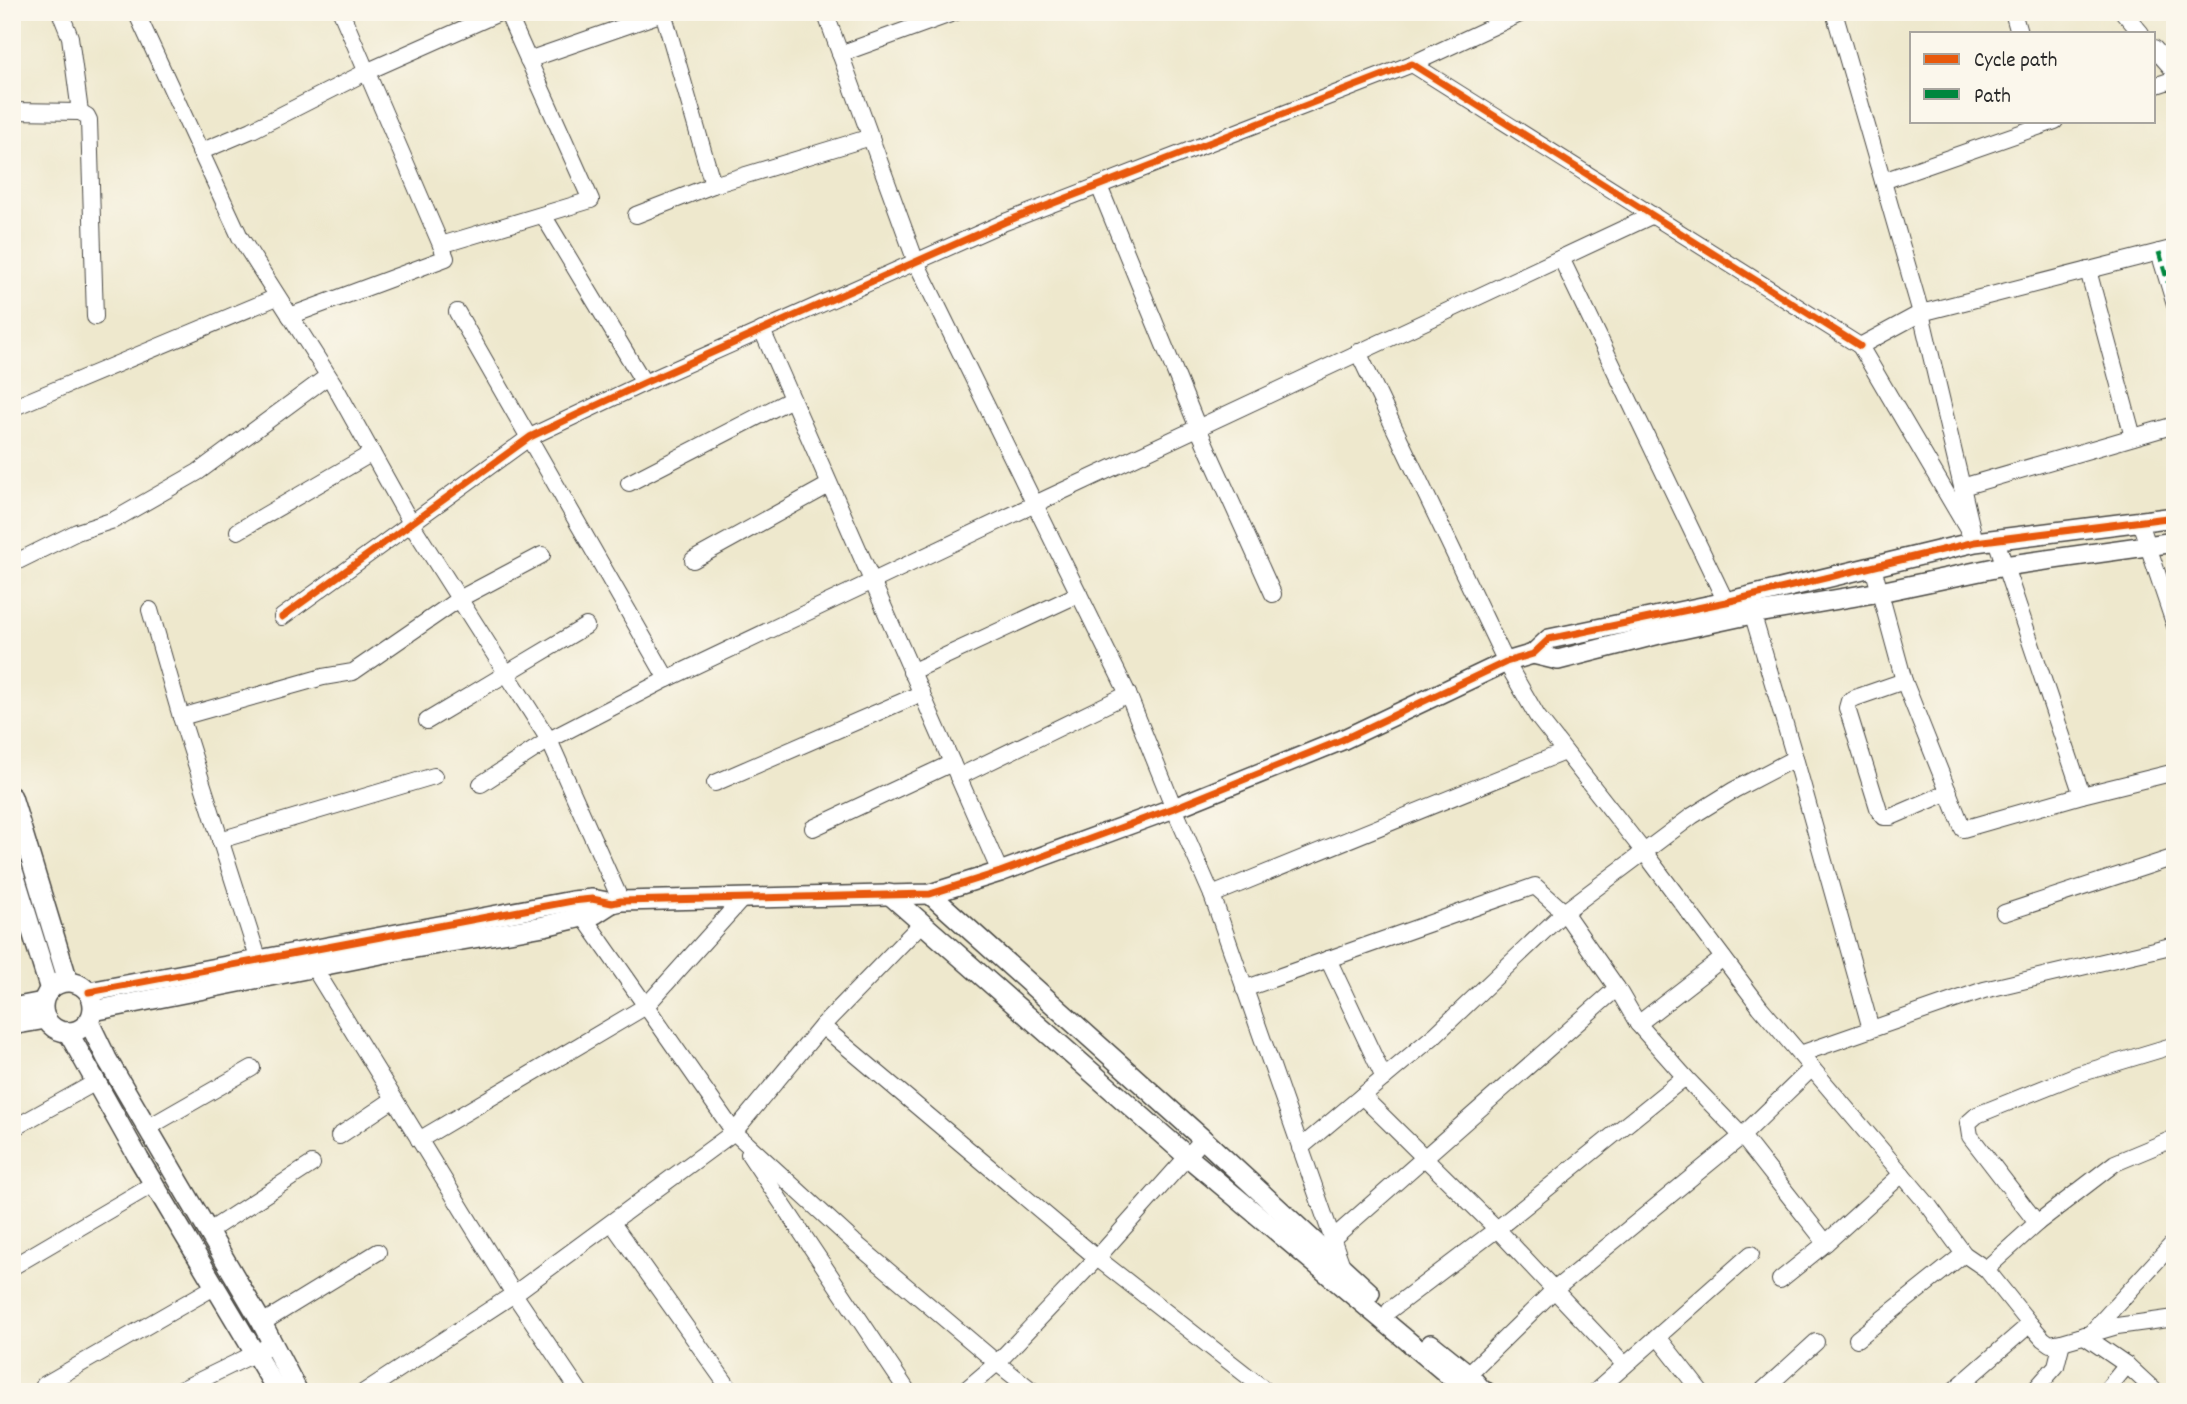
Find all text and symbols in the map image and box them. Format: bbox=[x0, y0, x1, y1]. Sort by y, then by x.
legend bbox=[1910, 32, 2156, 122]
text: Cycle path bbox=[1974, 47, 2057, 77]
text: Path bbox=[1974, 83, 2011, 113]

